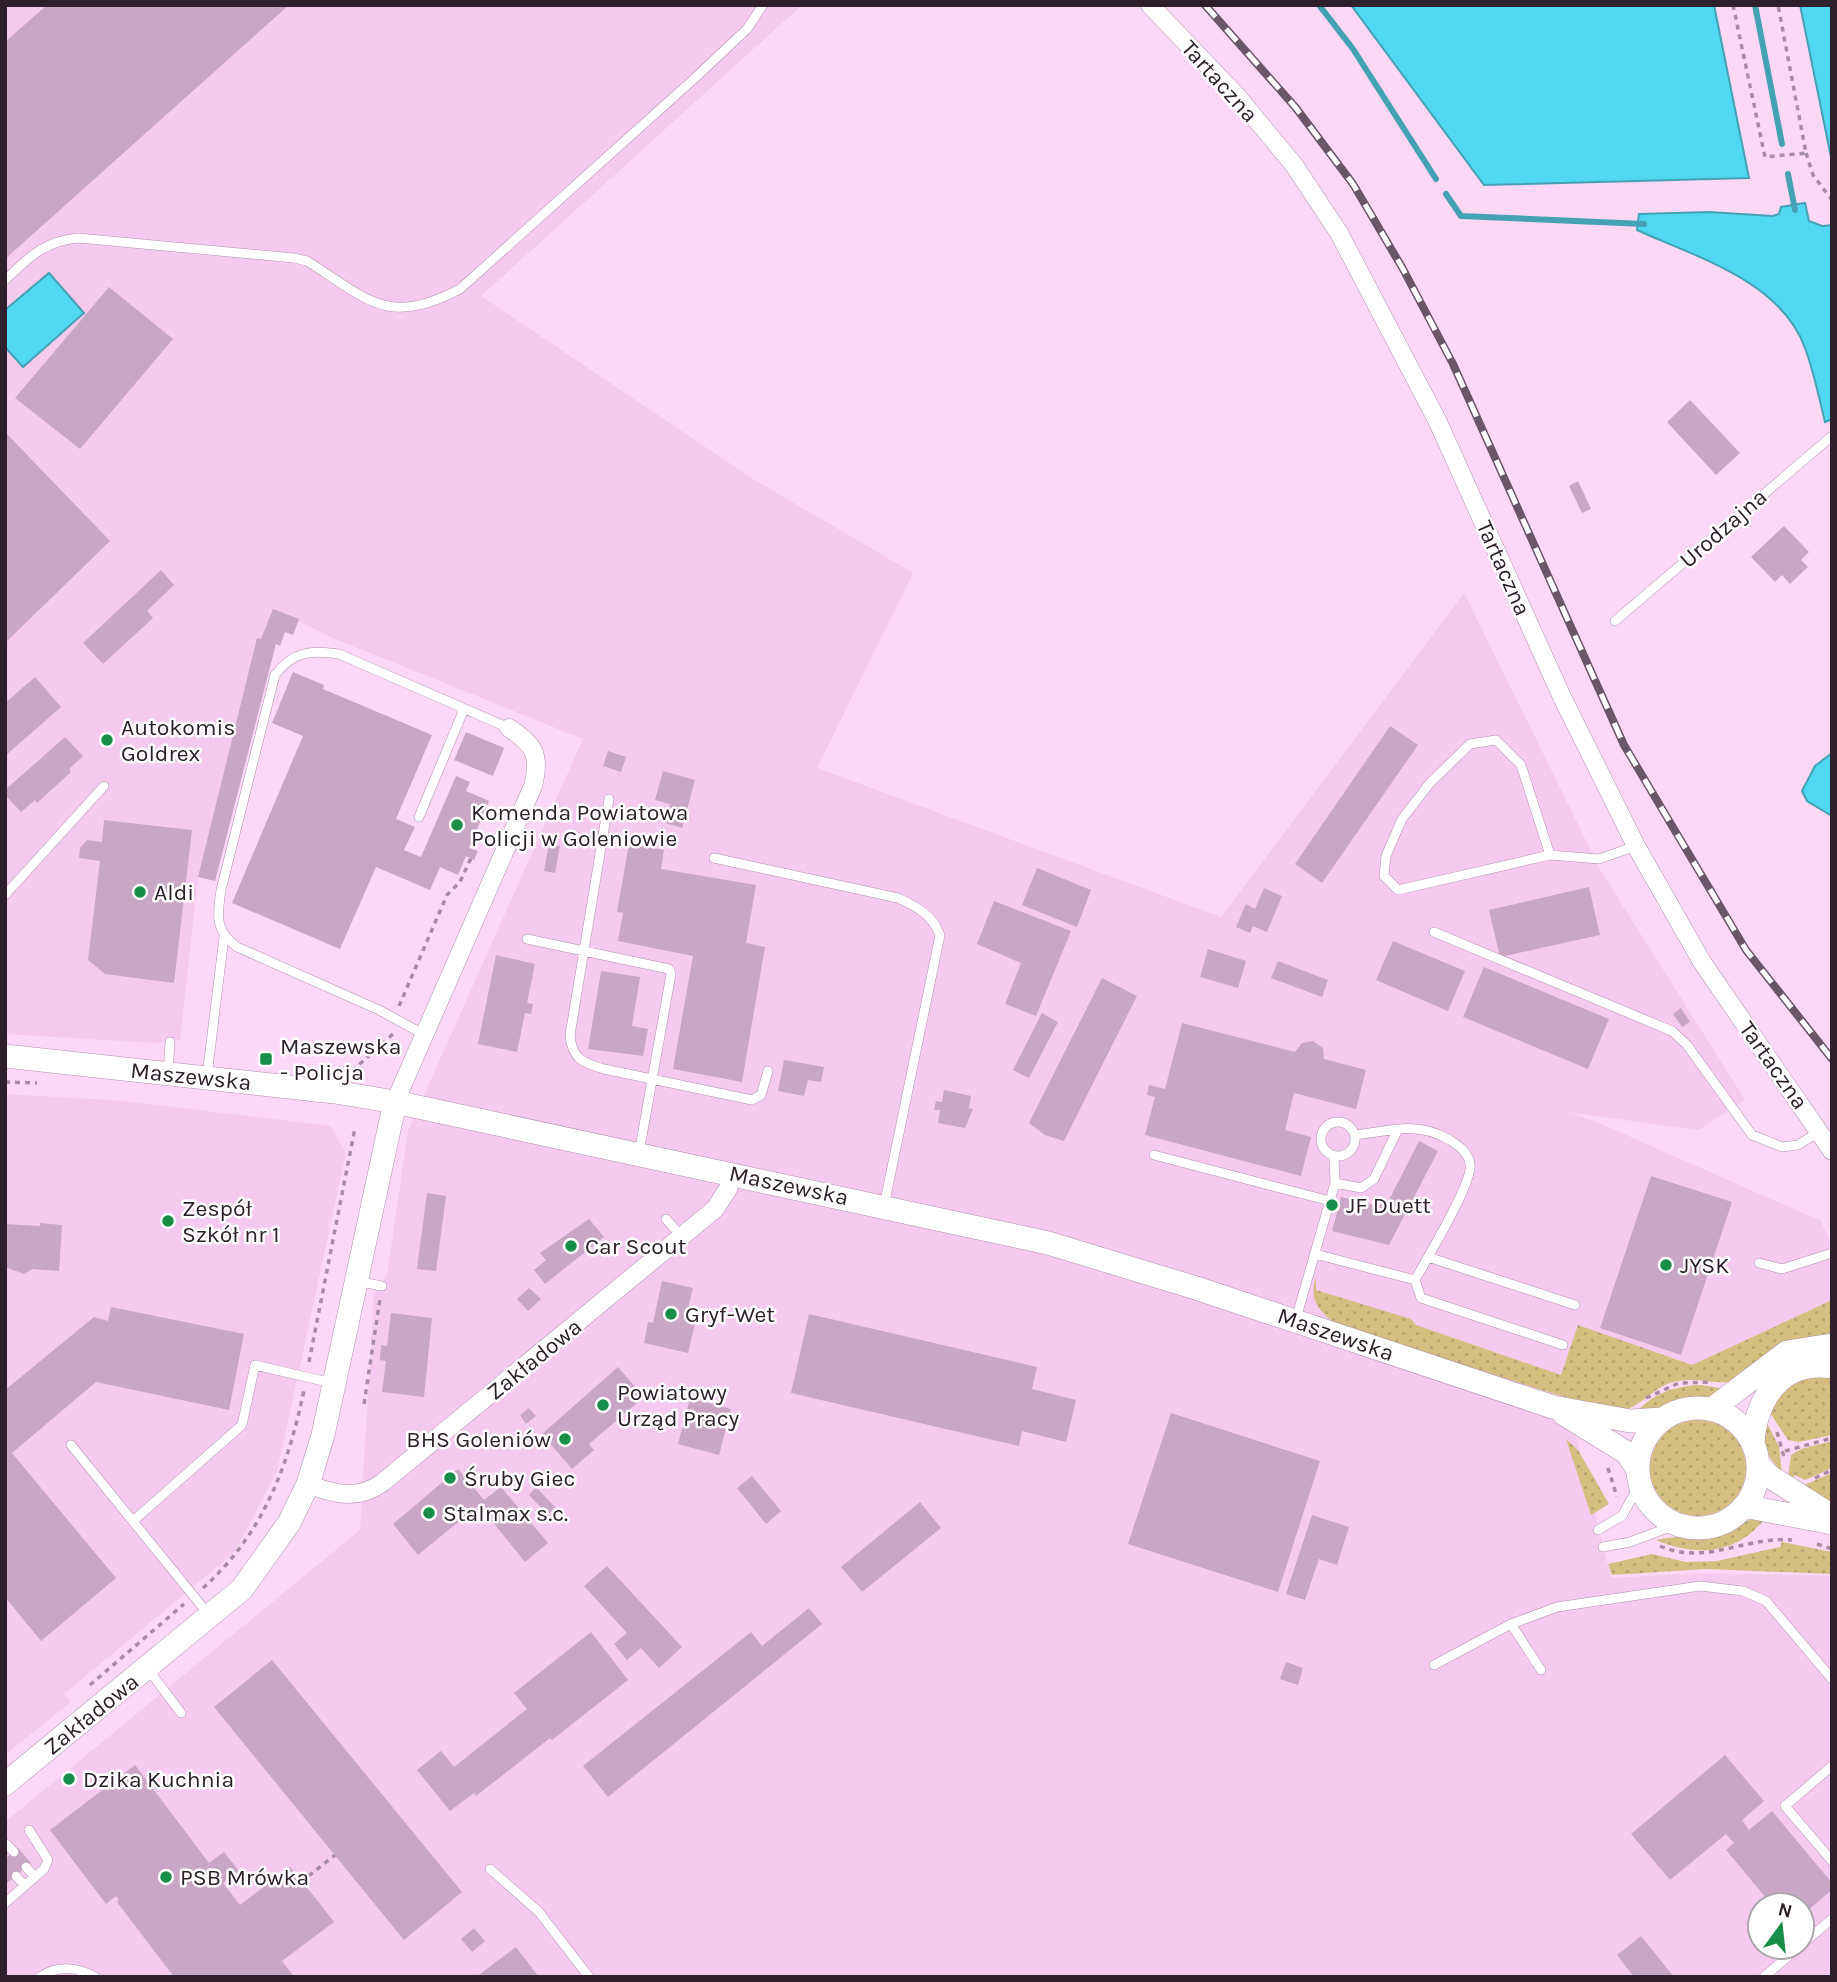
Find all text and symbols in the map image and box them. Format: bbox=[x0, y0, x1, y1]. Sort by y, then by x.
street label: Tartaczna bbox=[1176, 35, 1263, 128]
street label: Urodzajna bbox=[1674, 483, 1773, 574]
street label: Tartaczna bbox=[1471, 517, 1536, 620]
place label: Autokomis Goldrex bbox=[121, 714, 235, 767]
marker: Autokomis Goldrex bbox=[99, 732, 115, 748]
place label: Komenda Powiatowa Policji w Goleniowie bbox=[471, 799, 689, 852]
marker: Komenda Powiatowa Policji w Goleniowie bbox=[449, 817, 465, 833]
place label: Aldi bbox=[154, 879, 194, 906]
marker: Aldi bbox=[132, 884, 148, 900]
street label: Tartaczna bbox=[1734, 1016, 1814, 1114]
place label: Maszewska - Policja bbox=[280, 1033, 401, 1086]
marker: Maszewska - Policja bbox=[258, 1051, 274, 1067]
street label: Maszewska bbox=[129, 1057, 253, 1096]
street label: Maszewska bbox=[727, 1160, 851, 1211]
place label: JF Duett bbox=[1346, 1192, 1431, 1219]
place label: Zespół Szkół nr 1 bbox=[182, 1195, 280, 1248]
marker: JF Duett bbox=[1324, 1197, 1340, 1213]
marker: Zespół Szkół nr 1 bbox=[160, 1213, 176, 1229]
place label: Car Scout bbox=[585, 1233, 687, 1260]
marker: Car Scout bbox=[563, 1238, 579, 1254]
place label: JYSK bbox=[1680, 1252, 1729, 1279]
marker: JYSK bbox=[1658, 1257, 1674, 1273]
place label: Gryf-Wet bbox=[685, 1301, 775, 1328]
street label: Maszewska bbox=[1274, 1302, 1398, 1367]
marker: Gryf-Wet bbox=[663, 1306, 679, 1322]
street label: Zakładowa bbox=[482, 1313, 587, 1406]
place label: Powiatowy Urząd Pracy bbox=[617, 1379, 740, 1432]
marker: Powiatowy Urząd Pracy bbox=[595, 1397, 611, 1413]
place label: BHS Goleniów bbox=[406, 1426, 551, 1453]
marker: BHS Goleniów bbox=[557, 1431, 573, 1447]
place label: Śruby Giec bbox=[464, 1465, 575, 1492]
marker: Śruby Giec bbox=[442, 1470, 458, 1486]
place label: Stalmax s.c. bbox=[443, 1500, 568, 1527]
marker: Stalmax s.c. bbox=[421, 1505, 437, 1521]
street label: Zakładowa bbox=[39, 1668, 144, 1761]
place label: Dzika Kuchnia bbox=[83, 1766, 234, 1793]
marker: Dzika Kuchnia bbox=[61, 1771, 77, 1787]
place label: PSB Mrówka bbox=[180, 1864, 309, 1891]
marker: PSB Mrówka bbox=[158, 1869, 174, 1885]
north arrow bbox=[1746, 1891, 1816, 1961]
text: N bbox=[1776, 1898, 1795, 1923]

